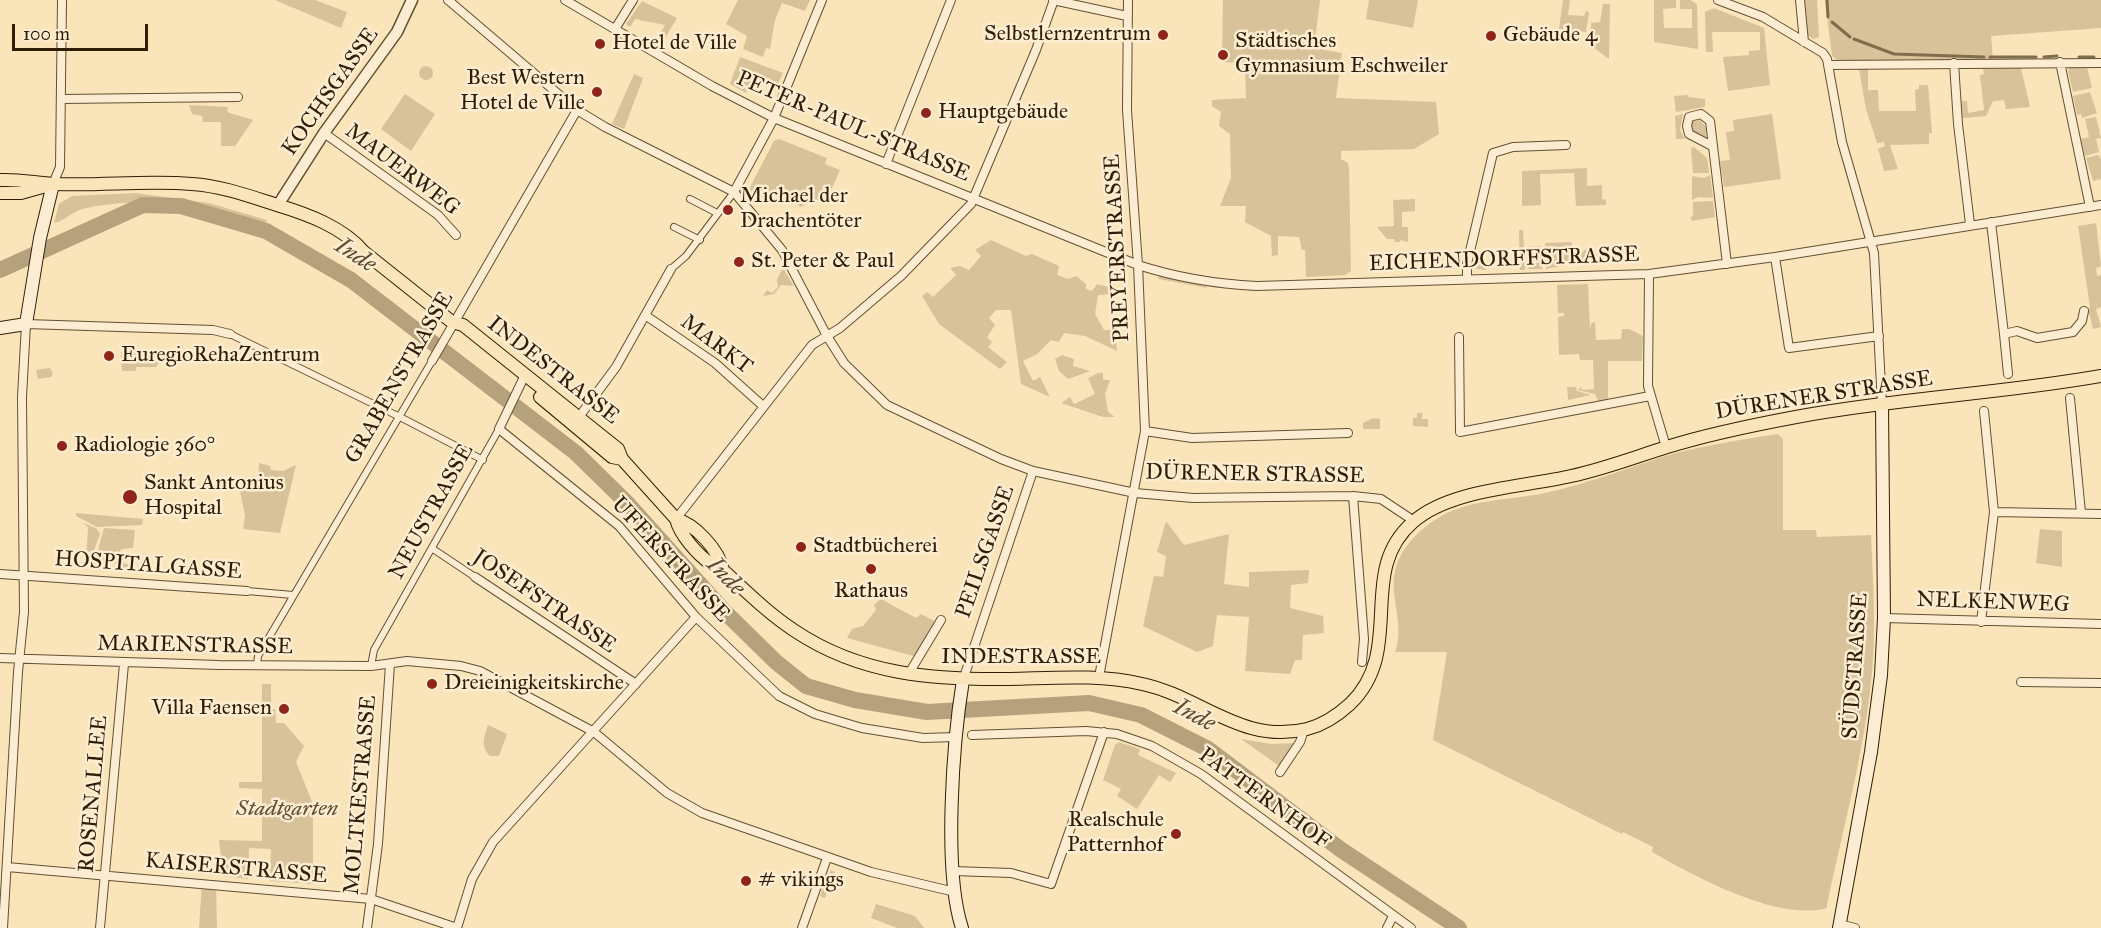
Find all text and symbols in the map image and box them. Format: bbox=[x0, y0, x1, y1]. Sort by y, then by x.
scale bar bbox=[15, 12, 152, 50]
place label: Selbstlernzentrum bbox=[984, 22, 1151, 48]
text: 100 m bbox=[23, 23, 70, 45]
street label: KOCHSGASSE bbox=[277, 23, 385, 161]
place label: Gebäude 4 bbox=[1503, 23, 1597, 49]
marker: Selbstlernzentrum bbox=[1156, 28, 1170, 42]
place label: Städtisches Gymnasium Eschweiler bbox=[1235, 29, 1448, 80]
marker: Gebäude 4 bbox=[1484, 29, 1498, 43]
place label: Hotel de Ville bbox=[612, 31, 737, 57]
marker: Hotel de Ville bbox=[593, 37, 607, 51]
marker: Städtisches Gymnasium Eschweiler bbox=[1216, 48, 1230, 62]
place label: Best Western Hotel de Ville bbox=[460, 66, 585, 118]
street label: PETER-PAUL-STRASSE bbox=[732, 66, 974, 188]
marker: Best Western Hotel de Ville bbox=[590, 85, 604, 99]
place label: Hauptgebäude bbox=[938, 100, 1068, 126]
marker: Hauptgebäude bbox=[919, 106, 933, 120]
street label: MAUERWEG bbox=[339, 118, 465, 222]
street label: PREYERSTRASSE bbox=[1100, 153, 1136, 343]
place label: Michael der Drachentöter bbox=[740, 184, 862, 236]
marker: Michael der Drachentöter bbox=[721, 203, 735, 217]
water label: Inde bbox=[329, 232, 381, 280]
street label: EICHENDORFFSTRASSE bbox=[1368, 242, 1640, 278]
place label: St. Peter & Paul bbox=[751, 249, 894, 275]
marker: St. Peter & Paul bbox=[732, 255, 746, 269]
street label: GRABENSTRASSE bbox=[340, 287, 460, 469]
street label: MARKT bbox=[675, 309, 757, 381]
street label: INDESTRASSE bbox=[482, 311, 624, 431]
place label: EuregioRehaZentrum bbox=[121, 343, 320, 369]
marker: EuregioRehaZentrum bbox=[102, 349, 116, 363]
street label: DÜRENER STRASSE bbox=[1714, 366, 1934, 426]
place label: Radiologie 360° bbox=[74, 433, 215, 459]
marker: Radiologie 360° bbox=[55, 439, 69, 453]
street label: NEUSTRASSE bbox=[384, 440, 480, 584]
street label: DÜRENER STRASSE bbox=[1145, 460, 1365, 490]
place label: Sankt Antonius Hospital bbox=[144, 471, 284, 522]
street label: PEILSGASSE bbox=[951, 482, 1021, 622]
marker: Sankt Antonius Hospital bbox=[121, 488, 139, 506]
street label: UFERSTRASSE bbox=[605, 492, 735, 628]
place label: Stadtbücherei bbox=[813, 534, 938, 560]
marker: Stadtbücherei bbox=[794, 540, 808, 554]
street label: JOSEFSTRASSE bbox=[467, 544, 621, 660]
street label: HOSPITALGASSE bbox=[53, 546, 243, 586]
water label: Inde bbox=[700, 552, 750, 602]
marker: Rathaus bbox=[864, 562, 878, 576]
place label: Rathaus bbox=[834, 579, 908, 605]
street label: NELKENWEG bbox=[1916, 587, 2070, 619]
street label: SÜDSTRASSE bbox=[1838, 592, 1874, 740]
street label: MARIENSTRASSE bbox=[97, 631, 293, 661]
street label: INDESTRASSE bbox=[941, 645, 1101, 671]
place label: Dreieinigkeitskirche bbox=[444, 671, 624, 697]
marker: Dreieinigkeitskirche bbox=[425, 677, 439, 691]
water label: Inde bbox=[1168, 693, 1220, 739]
street label: MOLTKESTRASSE bbox=[339, 694, 383, 896]
place label: Villa Faensen bbox=[151, 696, 272, 722]
marker: Villa Faensen bbox=[277, 702, 291, 716]
street label: ROSENALLEE bbox=[74, 714, 114, 874]
street label: PATTERNHOF bbox=[1193, 742, 1335, 856]
park label: Stadtgarten bbox=[236, 797, 338, 823]
place label: Realschule Patternhof bbox=[1067, 808, 1164, 860]
marker: Realschule Patternhof bbox=[1169, 827, 1183, 841]
street label: KAISERSTRASSE bbox=[144, 848, 328, 890]
place label: # vikings bbox=[758, 868, 844, 894]
marker: # vikings bbox=[739, 874, 753, 888]

